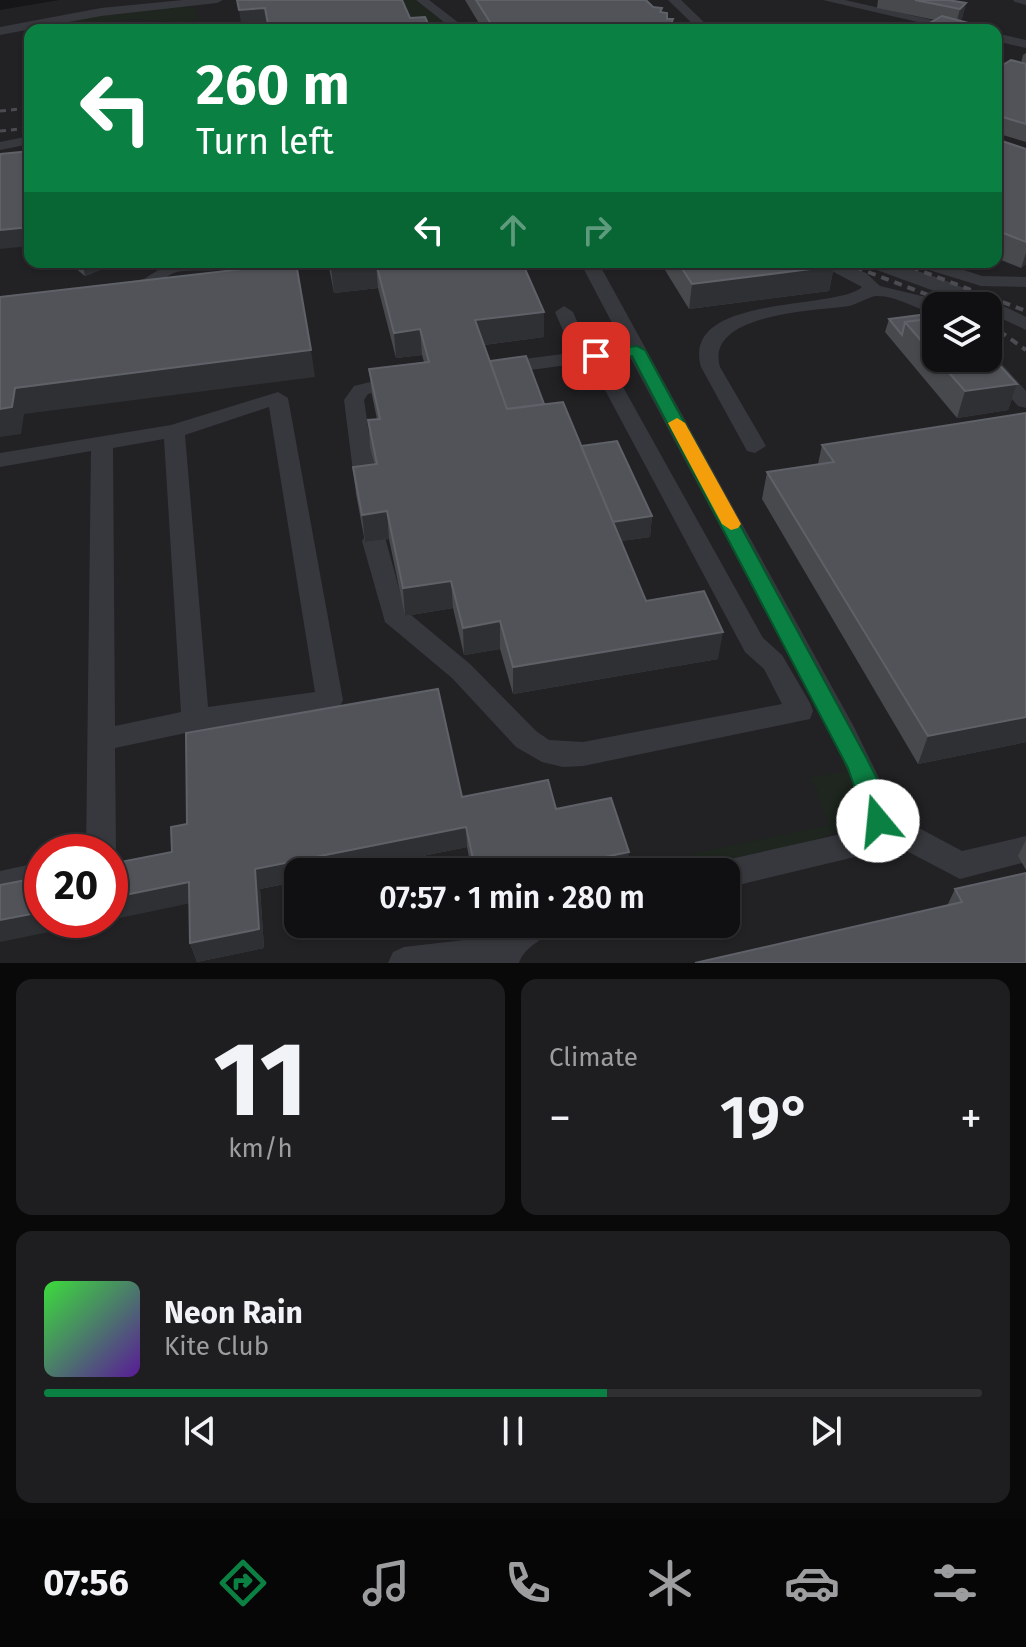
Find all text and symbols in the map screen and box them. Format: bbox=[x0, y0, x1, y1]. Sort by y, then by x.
text: 260 m bbox=[196, 52, 350, 119]
icon: left bbox=[64, 56, 168, 160]
text: Turn left bbox=[196, 120, 334, 164]
icon: left bbox=[407, 208, 451, 252]
icon: ahead bbox=[491, 208, 535, 252]
icon: right bbox=[575, 208, 619, 252]
map controls bbox=[922, 292, 1002, 372]
button: layers bbox=[922, 292, 1002, 372]
pin bbox=[562, 322, 630, 390]
icon: arrive bbox=[574, 334, 618, 378]
position arrow bbox=[836, 779, 920, 863]
speed limit sign: 20 bbox=[24, 834, 128, 938]
text: 07:57 · 1 min · 280 m bbox=[379, 880, 645, 916]
text: 11 bbox=[213, 1018, 308, 1143]
text: Climate bbox=[549, 1042, 638, 1073]
text: 19° bbox=[720, 1082, 811, 1154]
text: − bbox=[549, 1092, 571, 1145]
text: + bbox=[960, 1092, 982, 1145]
text: km/h bbox=[228, 1133, 293, 1164]
text: Neon Rain bbox=[164, 1295, 303, 1331]
text: Kite Club bbox=[164, 1331, 269, 1362]
icon: previous bbox=[178, 1409, 222, 1453]
icon: pause bbox=[491, 1409, 535, 1453]
icon: next bbox=[804, 1409, 848, 1453]
icon: directions bbox=[215, 1555, 271, 1611]
icon: music bbox=[358, 1555, 414, 1611]
icon: phone bbox=[500, 1555, 556, 1611]
icon: climate bbox=[642, 1555, 698, 1611]
icon: car bbox=[784, 1555, 840, 1611]
icon: filters bbox=[927, 1555, 983, 1611]
text: 07:56 bbox=[43, 1561, 129, 1605]

